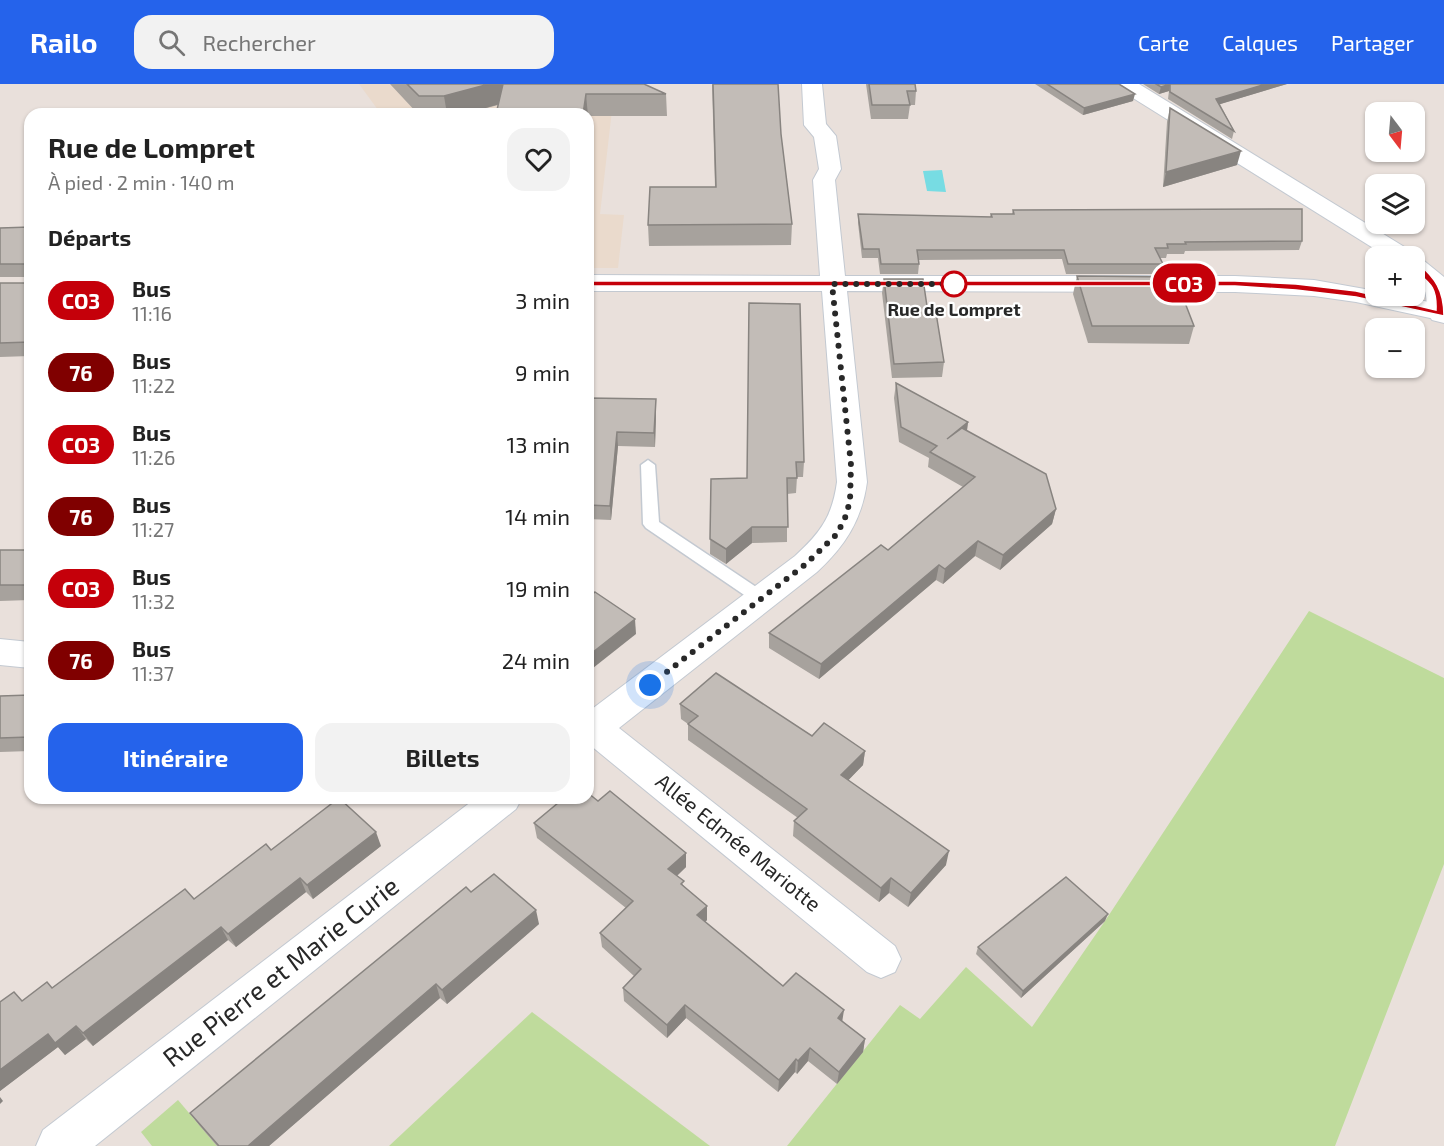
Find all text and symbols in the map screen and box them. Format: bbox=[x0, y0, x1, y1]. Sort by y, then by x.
search box bbox=[134, 15, 554, 69]
text: Railo bbox=[30, 25, 98, 59]
icon: search bbox=[155, 26, 188, 59]
text: Rechercher bbox=[203, 29, 316, 55]
text: Carte bbox=[1138, 30, 1189, 55]
text: Calques bbox=[1222, 30, 1298, 55]
text: Partager bbox=[1331, 30, 1414, 55]
north arrow bbox=[1365, 102, 1425, 162]
map controls bbox=[1365, 102, 1425, 378]
button: heart bbox=[507, 128, 570, 191]
text: Rue de Lompret bbox=[48, 130, 255, 164]
text: À pied · 2 min · 140 m bbox=[48, 170, 235, 194]
button: layers bbox=[1365, 174, 1425, 234]
text: Départs bbox=[48, 224, 131, 250]
button: + bbox=[1365, 246, 1425, 306]
line badge: CO3 bbox=[1150, 264, 1218, 302]
marker: Rue de Lompret bbox=[941, 271, 967, 297]
text: CO3 bbox=[1165, 271, 1203, 296]
text: Bus bbox=[132, 275, 171, 301]
text: 3 min bbox=[515, 287, 570, 313]
text: CO3 bbox=[62, 288, 100, 313]
place label: Rue de Lompret bbox=[887, 298, 1021, 320]
text: 11:16 bbox=[132, 301, 172, 325]
button: − bbox=[1365, 318, 1425, 378]
text: Bus bbox=[132, 347, 171, 373]
text: 9 min bbox=[515, 359, 570, 385]
text: 76 bbox=[69, 360, 93, 385]
text: 11:22 bbox=[132, 373, 175, 397]
text: Bus bbox=[132, 419, 171, 445]
text: 13 min bbox=[507, 431, 570, 457]
text: CO3 bbox=[62, 432, 100, 457]
text: 11:26 bbox=[132, 445, 175, 469]
text: Bus bbox=[132, 491, 171, 517]
text: 14 min bbox=[505, 503, 570, 529]
text: 76 bbox=[69, 504, 93, 529]
text: 11:27 bbox=[132, 517, 174, 541]
text: Bus bbox=[132, 563, 171, 589]
text: 19 min bbox=[506, 575, 570, 601]
text: CO3 bbox=[62, 576, 100, 601]
text: 11:32 bbox=[132, 589, 175, 613]
text: Bus bbox=[132, 635, 171, 661]
text: 24 min bbox=[502, 647, 570, 673]
text: 76 bbox=[69, 648, 93, 673]
text: 11:37 bbox=[132, 661, 174, 685]
your location bbox=[635, 670, 665, 700]
button: Itinéraire bbox=[48, 723, 303, 792]
button: Billets bbox=[315, 723, 570, 792]
street label: Allée Edmée Mariotte bbox=[651, 768, 826, 916]
street label: Rue Pierre et Marie Curie bbox=[156, 869, 404, 1072]

